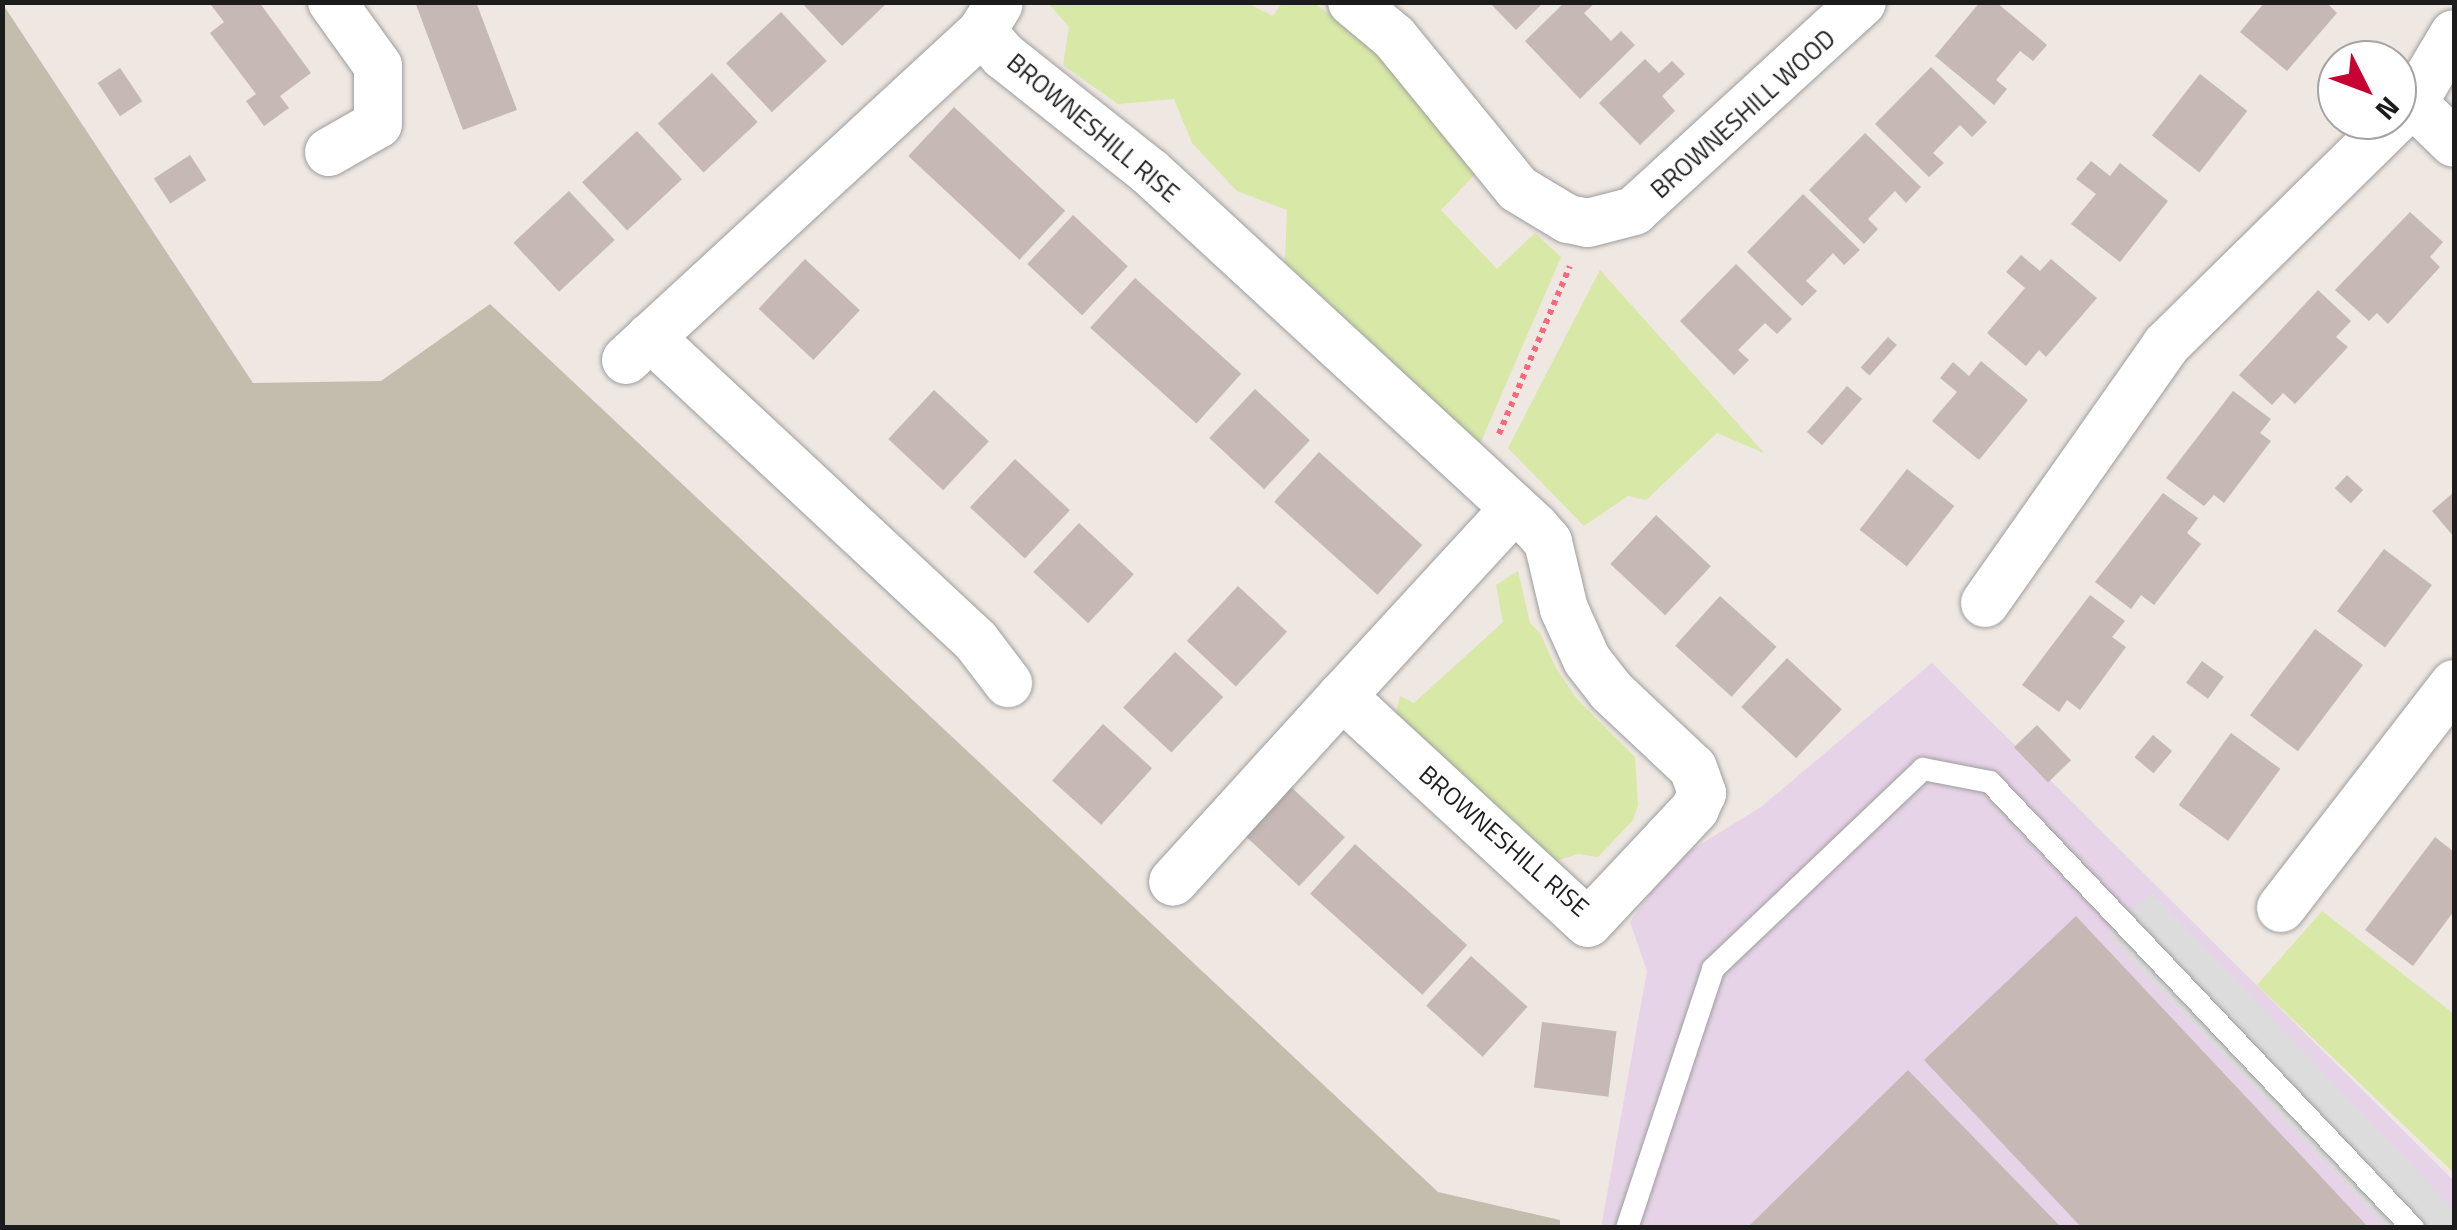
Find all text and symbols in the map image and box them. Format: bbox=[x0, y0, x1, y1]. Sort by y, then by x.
street label: BROWNESHILL WOOD bbox=[1645, 23, 1841, 205]
north arrow bbox=[2317, 40, 2417, 140]
street label: BROWNESHILL RISE bbox=[1001, 47, 1185, 209]
text: N bbox=[2366, 87, 2411, 131]
street label: BROWNESHILL RISE bbox=[1413, 759, 1595, 923]

